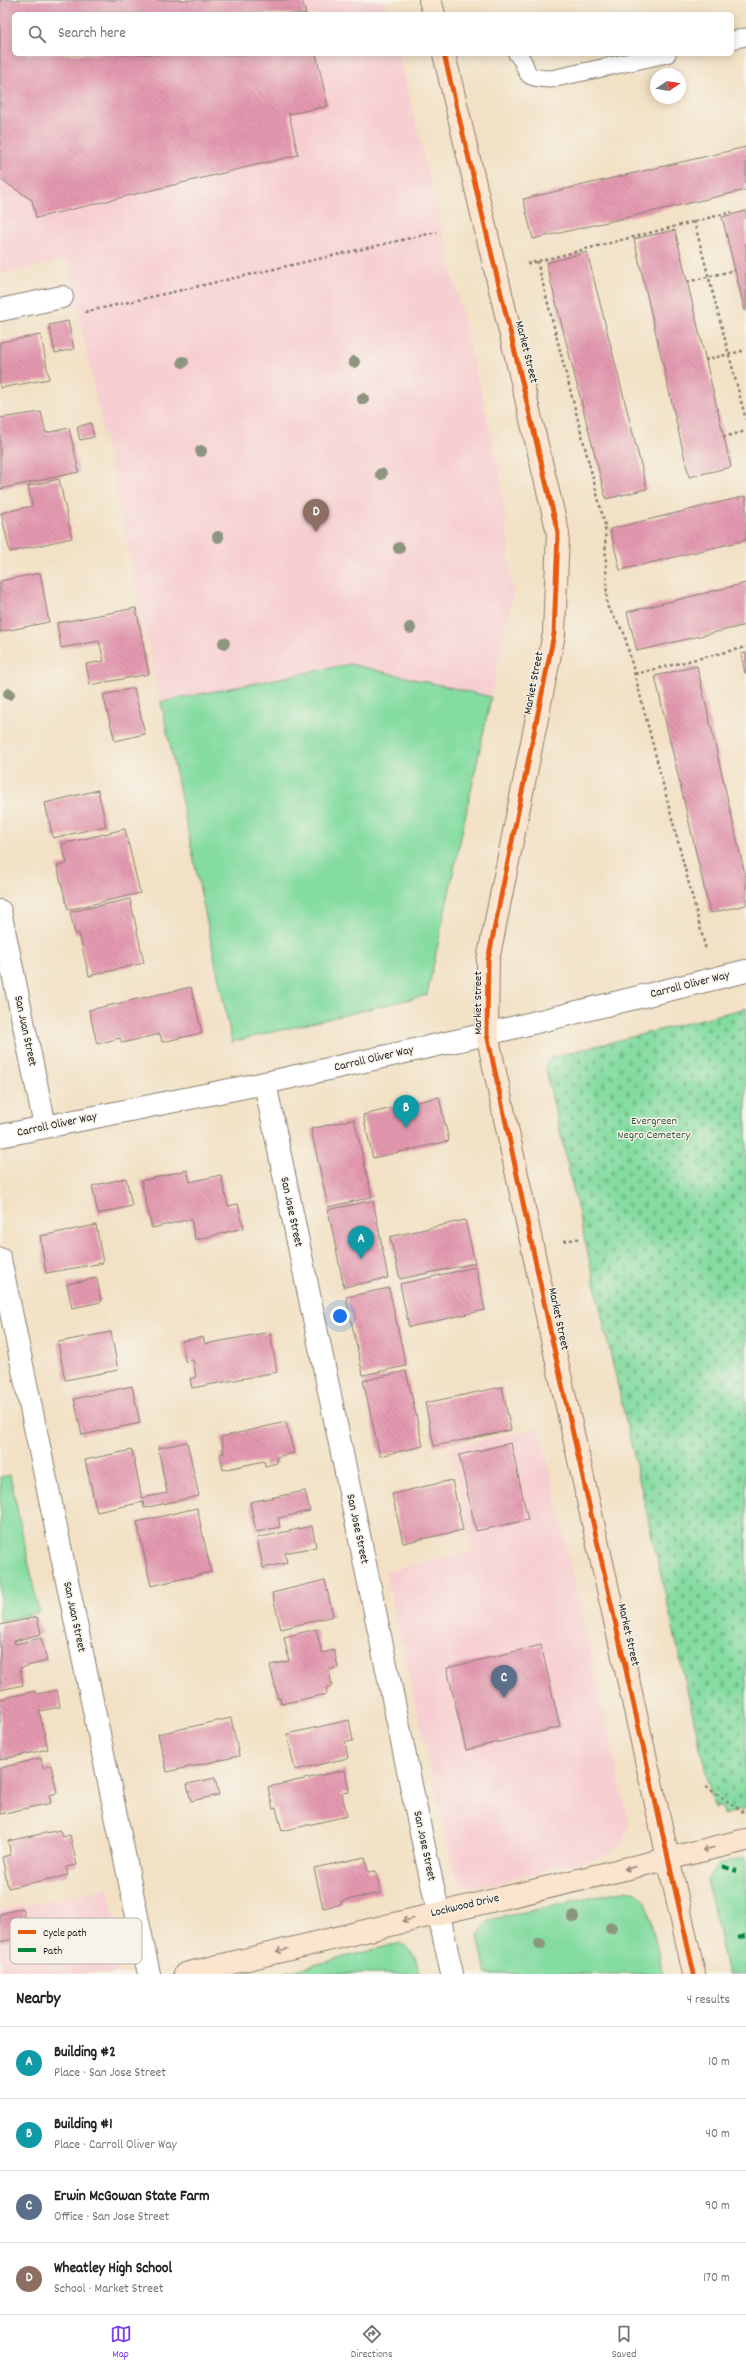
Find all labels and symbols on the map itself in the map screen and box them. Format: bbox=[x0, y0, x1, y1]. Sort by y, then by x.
north arrow bbox=[650, 68, 686, 104]
street label: Market Street bbox=[510, 319, 542, 385]
pin: D bbox=[303, 499, 329, 532]
street label: Market Street bbox=[520, 650, 549, 716]
street label: Carroll Oliver Way bbox=[649, 967, 732, 1003]
street label: Market Street bbox=[470, 971, 487, 1035]
street label: San Juan Street bbox=[9, 994, 41, 1068]
street label: Carroll Oliver Way bbox=[333, 1041, 417, 1076]
pin: B bbox=[393, 1095, 419, 1128]
street label: Carroll Oliver Way bbox=[16, 1108, 100, 1142]
park label: Evergreen Negro Cemetery bbox=[618, 1113, 692, 1144]
street label: San Jose Street bbox=[275, 1175, 307, 1249]
pin: A bbox=[348, 1226, 374, 1259]
street label: Market Street bbox=[543, 1286, 573, 1352]
your location bbox=[330, 1306, 350, 1326]
street label: San Jose Street bbox=[341, 1492, 373, 1566]
street label: San Juan Street bbox=[58, 1580, 90, 1654]
street label: Market Street bbox=[613, 1602, 644, 1668]
pin: C bbox=[491, 1665, 517, 1698]
street label: San Jose Street bbox=[408, 1809, 440, 1883]
one-way arrow bbox=[702, 1846, 715, 1853]
one-way arrow bbox=[624, 1865, 637, 1872]
street label: Lockwood Drive bbox=[429, 1890, 501, 1922]
one-way arrow bbox=[402, 1916, 415, 1924]
legend bbox=[10, 1918, 142, 1964]
text: Cycle path bbox=[43, 1926, 87, 1942]
text: Path bbox=[43, 1944, 62, 1960]
one-way arrow bbox=[275, 1947, 288, 1955]

